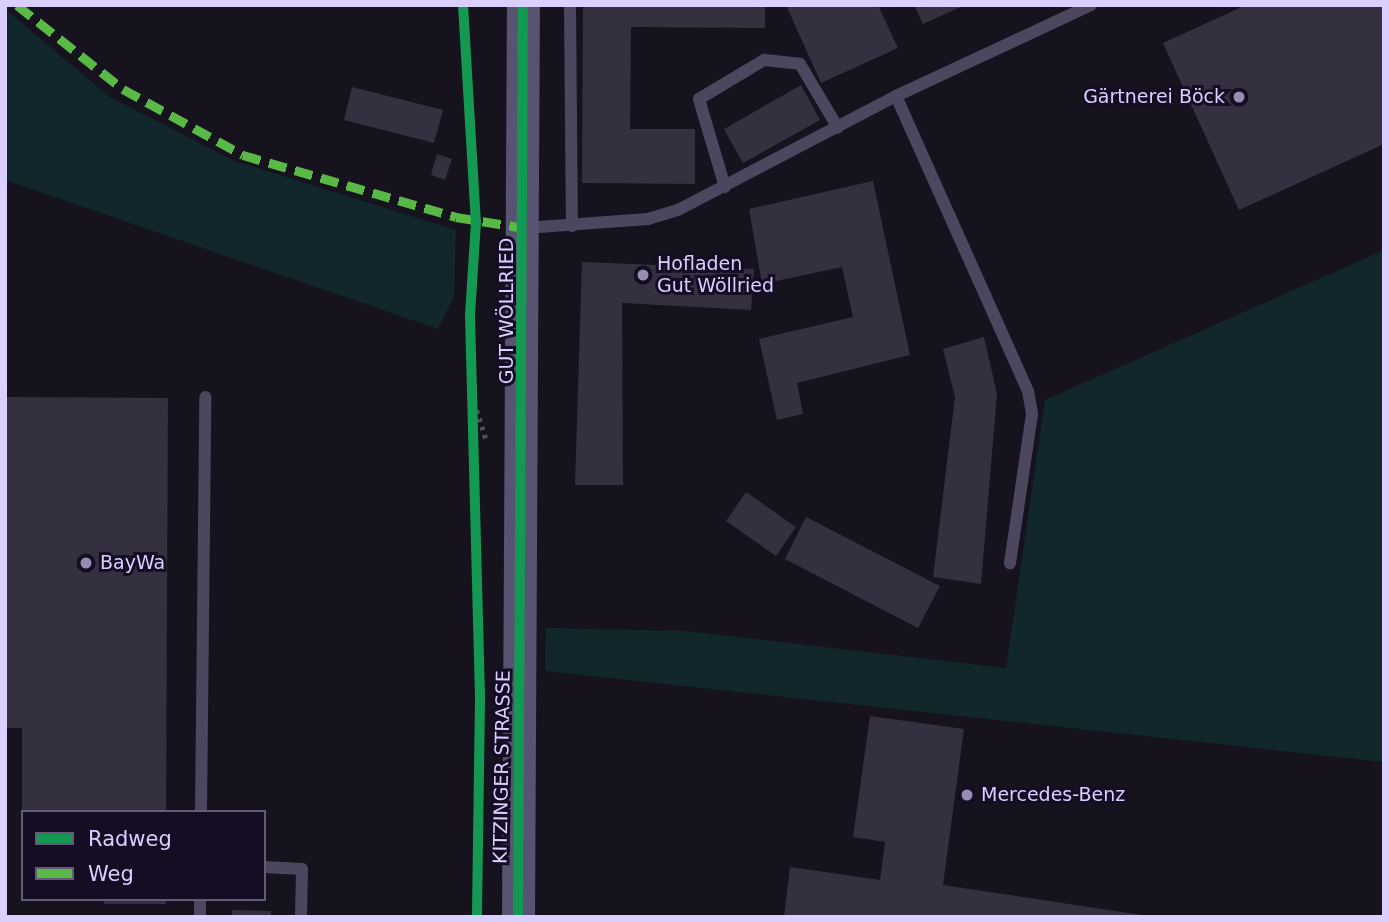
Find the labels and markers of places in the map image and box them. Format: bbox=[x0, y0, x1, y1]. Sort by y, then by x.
place label: Gärtnerei Böck bbox=[1083, 86, 1225, 108]
marker: Gärtnerei Böck bbox=[1231, 89, 1247, 105]
place label: Hofladen Gut Wöllried bbox=[657, 253, 774, 297]
marker: Hofladen Gut Wöllried bbox=[635, 267, 651, 283]
place label: BayWa bbox=[100, 552, 165, 574]
marker: BayWa bbox=[78, 555, 94, 571]
place label: Mercedes-Benz bbox=[981, 784, 1125, 806]
marker: Mercedes-Benz bbox=[959, 787, 975, 803]

